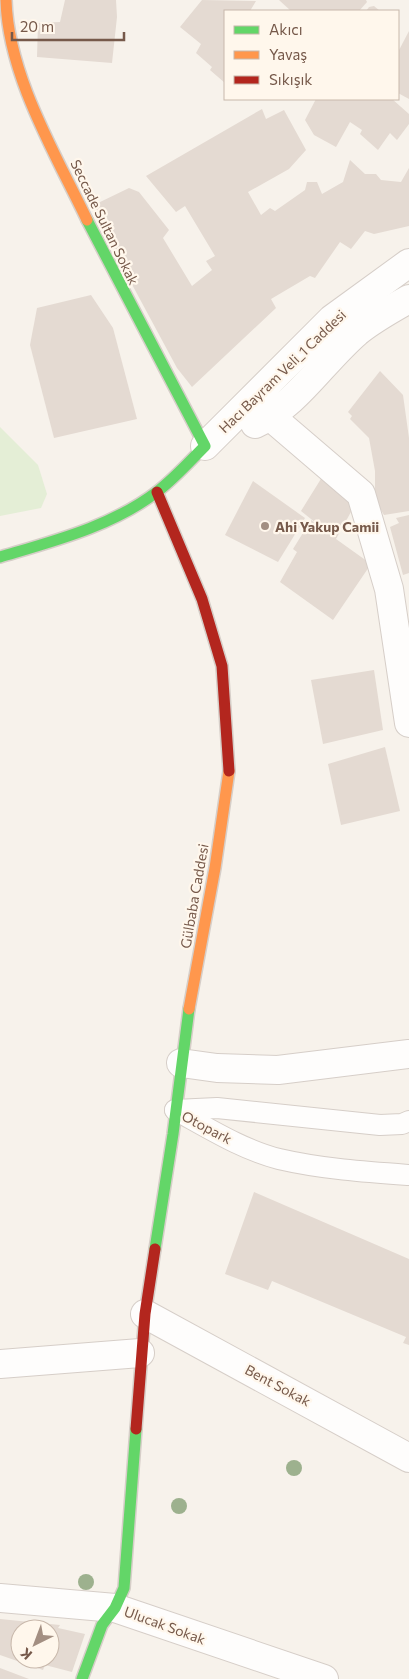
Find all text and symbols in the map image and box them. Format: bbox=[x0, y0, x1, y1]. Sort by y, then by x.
scale bar bbox=[12, 10, 125, 42]
legend bbox=[224, 10, 399, 100]
text: 20 m bbox=[20, 17, 54, 35]
text: Akıcı bbox=[269, 20, 303, 38]
text: Yavaş bbox=[269, 45, 307, 63]
text: Sıkışık bbox=[269, 70, 312, 88]
street label: Seccade Sultan Sokak bbox=[67, 157, 143, 288]
street label: Hacı Bayram Veli_1 Caddesi bbox=[215, 306, 349, 436]
place label: Ahi Yakup Camii bbox=[275, 518, 379, 535]
marker: Ahi Yakup Camii bbox=[259, 520, 271, 532]
street label: Gülbaba Caddesi bbox=[176, 842, 212, 950]
street label: Otopark bbox=[179, 1107, 235, 1147]
street label: Bent Sokak bbox=[242, 1361, 314, 1410]
street label: Ulucak Sokak bbox=[122, 1602, 208, 1648]
north arrow bbox=[10, 1619, 60, 1669]
text: K bbox=[16, 1644, 35, 1664]

